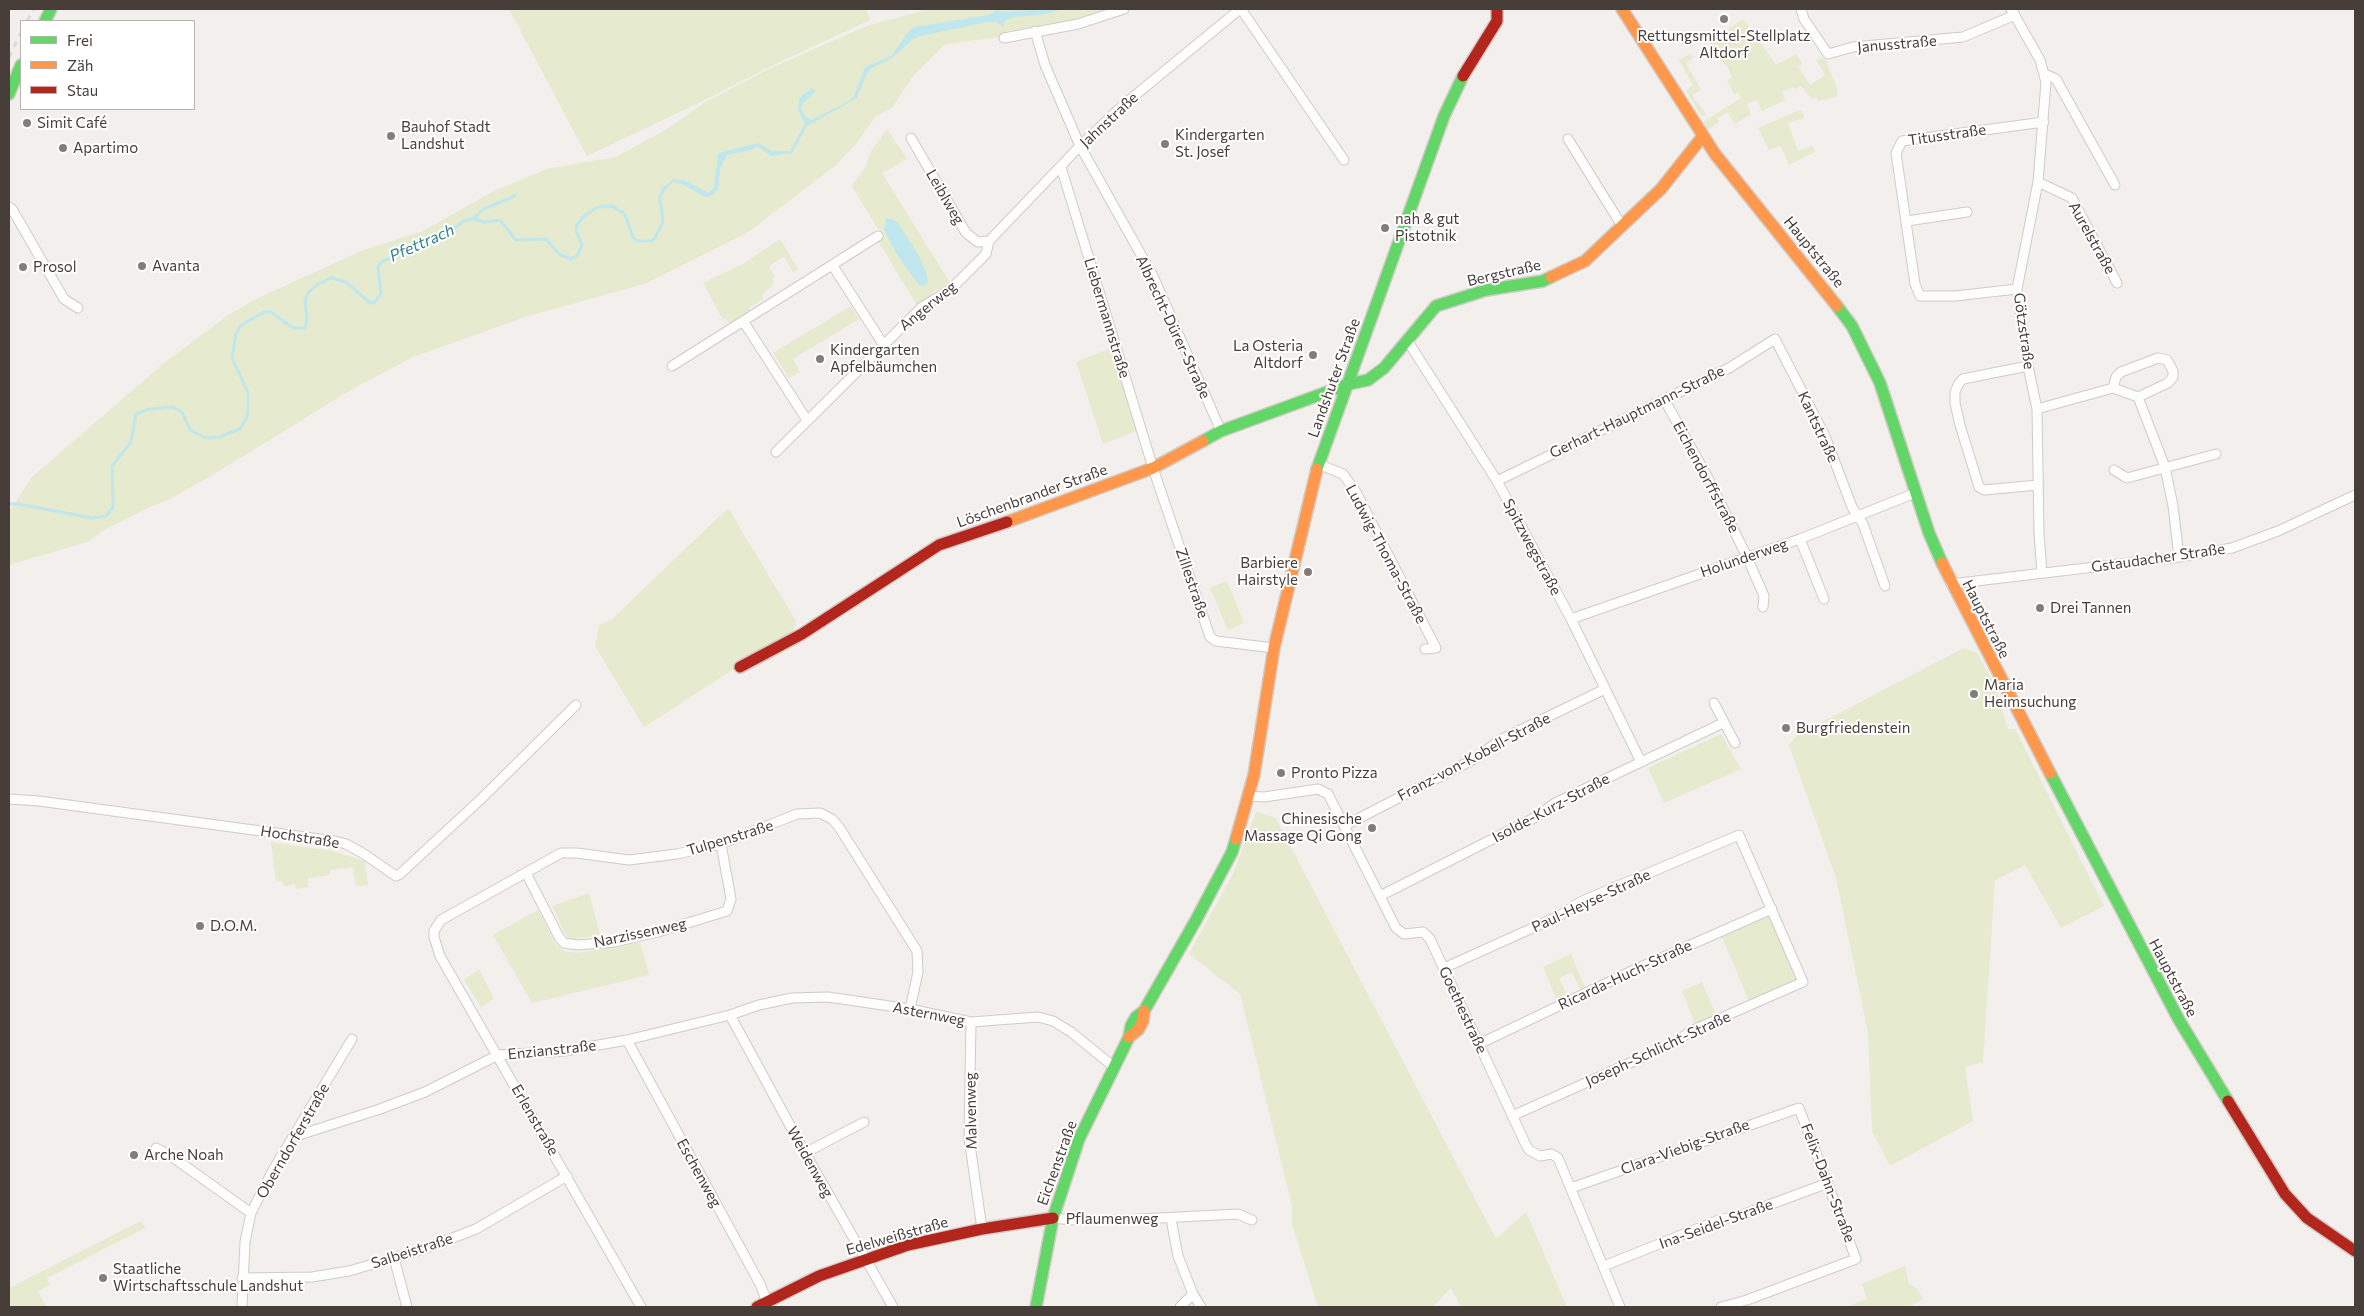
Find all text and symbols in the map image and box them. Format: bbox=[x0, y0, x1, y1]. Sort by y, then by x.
marker: Rettungsmittel-Stellplatz Altdorf bbox=[1718, 13, 1730, 25]
legend bbox=[20, 20, 195, 110]
place label: Rettungsmittel-Stellplatz Altdorf bbox=[1637, 27, 1811, 62]
text: Frei bbox=[67, 31, 93, 49]
street label: Janusstraße bbox=[1857, 32, 1937, 56]
text: Zäh bbox=[67, 56, 93, 74]
text: Stau bbox=[67, 81, 98, 99]
street label: Jahnstraße bbox=[1076, 89, 1142, 151]
place label: Simit Café bbox=[37, 114, 107, 132]
marker: Simit Café bbox=[21, 117, 33, 129]
place label: Bauhof Stadt Landshut bbox=[401, 118, 491, 153]
street label: Titusstraße bbox=[1907, 121, 1987, 149]
place label: Kindergarten St. Josef bbox=[1175, 126, 1264, 161]
marker: Bauhof Stadt Landshut bbox=[385, 130, 397, 142]
marker: Kindergarten St. Josef bbox=[1159, 138, 1171, 150]
place label: Apartimo bbox=[73, 139, 138, 157]
marker: Apartimo bbox=[57, 142, 69, 154]
street label: Leiblweg bbox=[922, 166, 968, 228]
street label: Aurelstraße bbox=[2065, 199, 2119, 277]
place label: nah & gut Pistotnik bbox=[1395, 210, 1459, 245]
street label: Hauptstraße bbox=[1780, 213, 1848, 291]
water label: Pfettrach bbox=[387, 220, 457, 266]
marker: nah & gut Pistotnik bbox=[1379, 222, 1391, 234]
street label: Albrecht-Dürer-Straße bbox=[1132, 252, 1214, 402]
street label: Liebermannstraße bbox=[1080, 256, 1134, 380]
street label: Bergstraße bbox=[1465, 256, 1543, 290]
place label: Avanta bbox=[152, 257, 200, 275]
place label: Prosol bbox=[33, 258, 77, 276]
marker: Avanta bbox=[136, 260, 148, 272]
marker: Prosol bbox=[17, 261, 29, 273]
street label: Angerweg bbox=[896, 277, 960, 335]
street label: Götzstraße bbox=[2010, 292, 2038, 370]
street label: Landshuter Straße bbox=[1304, 316, 1364, 440]
place label: La Osteria Altdorf bbox=[1233, 337, 1303, 372]
place label: Kindergarten Apfelbäumchen bbox=[830, 341, 937, 376]
marker: La Osteria Altdorf bbox=[1307, 349, 1319, 361]
marker: Kindergarten Apfelbäumchen bbox=[814, 353, 826, 365]
street label: Gerhart-Hauptmann-Straße bbox=[1547, 362, 1727, 462]
street label: Kantstraße bbox=[1794, 389, 1842, 465]
street label: Eichendorffstraße bbox=[1669, 418, 1743, 536]
street label: Löschenbrander Straße bbox=[954, 460, 1110, 532]
street label: Ludwig-Thoma-Straße bbox=[1342, 481, 1430, 627]
street label: Spitzwegstraße bbox=[1499, 496, 1565, 598]
street label: Holunderweg bbox=[1698, 535, 1790, 581]
street label: Gstaudacher Straße bbox=[2090, 540, 2226, 576]
street label: Zillestraße bbox=[1172, 546, 1212, 620]
place label: Barbiere Hairstyle bbox=[1237, 554, 1298, 589]
marker: Barbiere Hairstyle bbox=[1302, 566, 1314, 578]
street label: Hauptstraße bbox=[1958, 577, 2014, 661]
place label: Drei Tannen bbox=[2050, 599, 2131, 617]
marker: Drei Tannen bbox=[2034, 602, 2046, 614]
place label: Maria Heimsuchung bbox=[1984, 676, 2076, 711]
marker: Maria Heimsuchung bbox=[1968, 688, 1980, 700]
street label: Franz-von-Kobell-Straße bbox=[1394, 709, 1554, 805]
place label: Burgfriedenstein bbox=[1796, 719, 1910, 737]
marker: Burgfriedenstein bbox=[1780, 722, 1792, 734]
place label: Pronto Pizza bbox=[1291, 764, 1378, 782]
marker: Pronto Pizza bbox=[1275, 767, 1287, 779]
street label: Isolde-Kurz-Straße bbox=[1489, 769, 1613, 847]
place label: Chinesische Massage Qi Gong bbox=[1244, 810, 1362, 845]
street label: Tulpenstraße bbox=[685, 816, 775, 860]
street label: Hochstraße bbox=[259, 822, 341, 852]
marker: Chinesische Massage Qi Gong bbox=[1366, 822, 1378, 834]
street label: Paul-Heyse-Straße bbox=[1529, 866, 1653, 936]
street label: Narzissenweg bbox=[592, 914, 688, 952]
place label: D.O.M. bbox=[210, 917, 257, 935]
marker: D.O.M. bbox=[194, 920, 206, 932]
street label: Ricarda-Huch-Straße bbox=[1555, 936, 1695, 1014]
street label: Hauptstraße bbox=[2145, 936, 2201, 1020]
street label: Goethestraße bbox=[1435, 964, 1491, 1056]
street label: Asternweg bbox=[891, 998, 967, 1030]
street label: Joseph-Schlicht-Straße bbox=[1583, 1007, 1733, 1091]
street label: Enzianstraße bbox=[507, 1036, 597, 1064]
street label: Malvenweg bbox=[961, 1072, 981, 1150]
street label: Oberndorferstraße bbox=[253, 1080, 333, 1202]
street label: Erlenstraße bbox=[507, 1081, 563, 1159]
street label: Clara-Viebig-Straße bbox=[1618, 1115, 1752, 1179]
street label: Eichenstraße bbox=[1033, 1118, 1081, 1208]
street label: Felix-Dahn-Straße bbox=[1797, 1121, 1859, 1245]
street label: Weidenweg bbox=[783, 1123, 837, 1201]
street label: Eschenweg bbox=[673, 1135, 725, 1211]
place label: Arche Noah bbox=[144, 1146, 224, 1164]
marker: Arche Noah bbox=[128, 1149, 140, 1161]
street label: Ina-Seidel-Straße bbox=[1657, 1195, 1775, 1253]
street label: Pflaumenweg bbox=[1066, 1210, 1158, 1228]
street label: Edelweißstraße bbox=[844, 1213, 950, 1259]
street label: Salbeistraße bbox=[369, 1229, 455, 1273]
place label: Staatliche Wirtschaftsschule Landshut bbox=[113, 1260, 303, 1295]
marker: Staatliche Wirtschaftsschule Landshut bbox=[97, 1272, 109, 1284]

